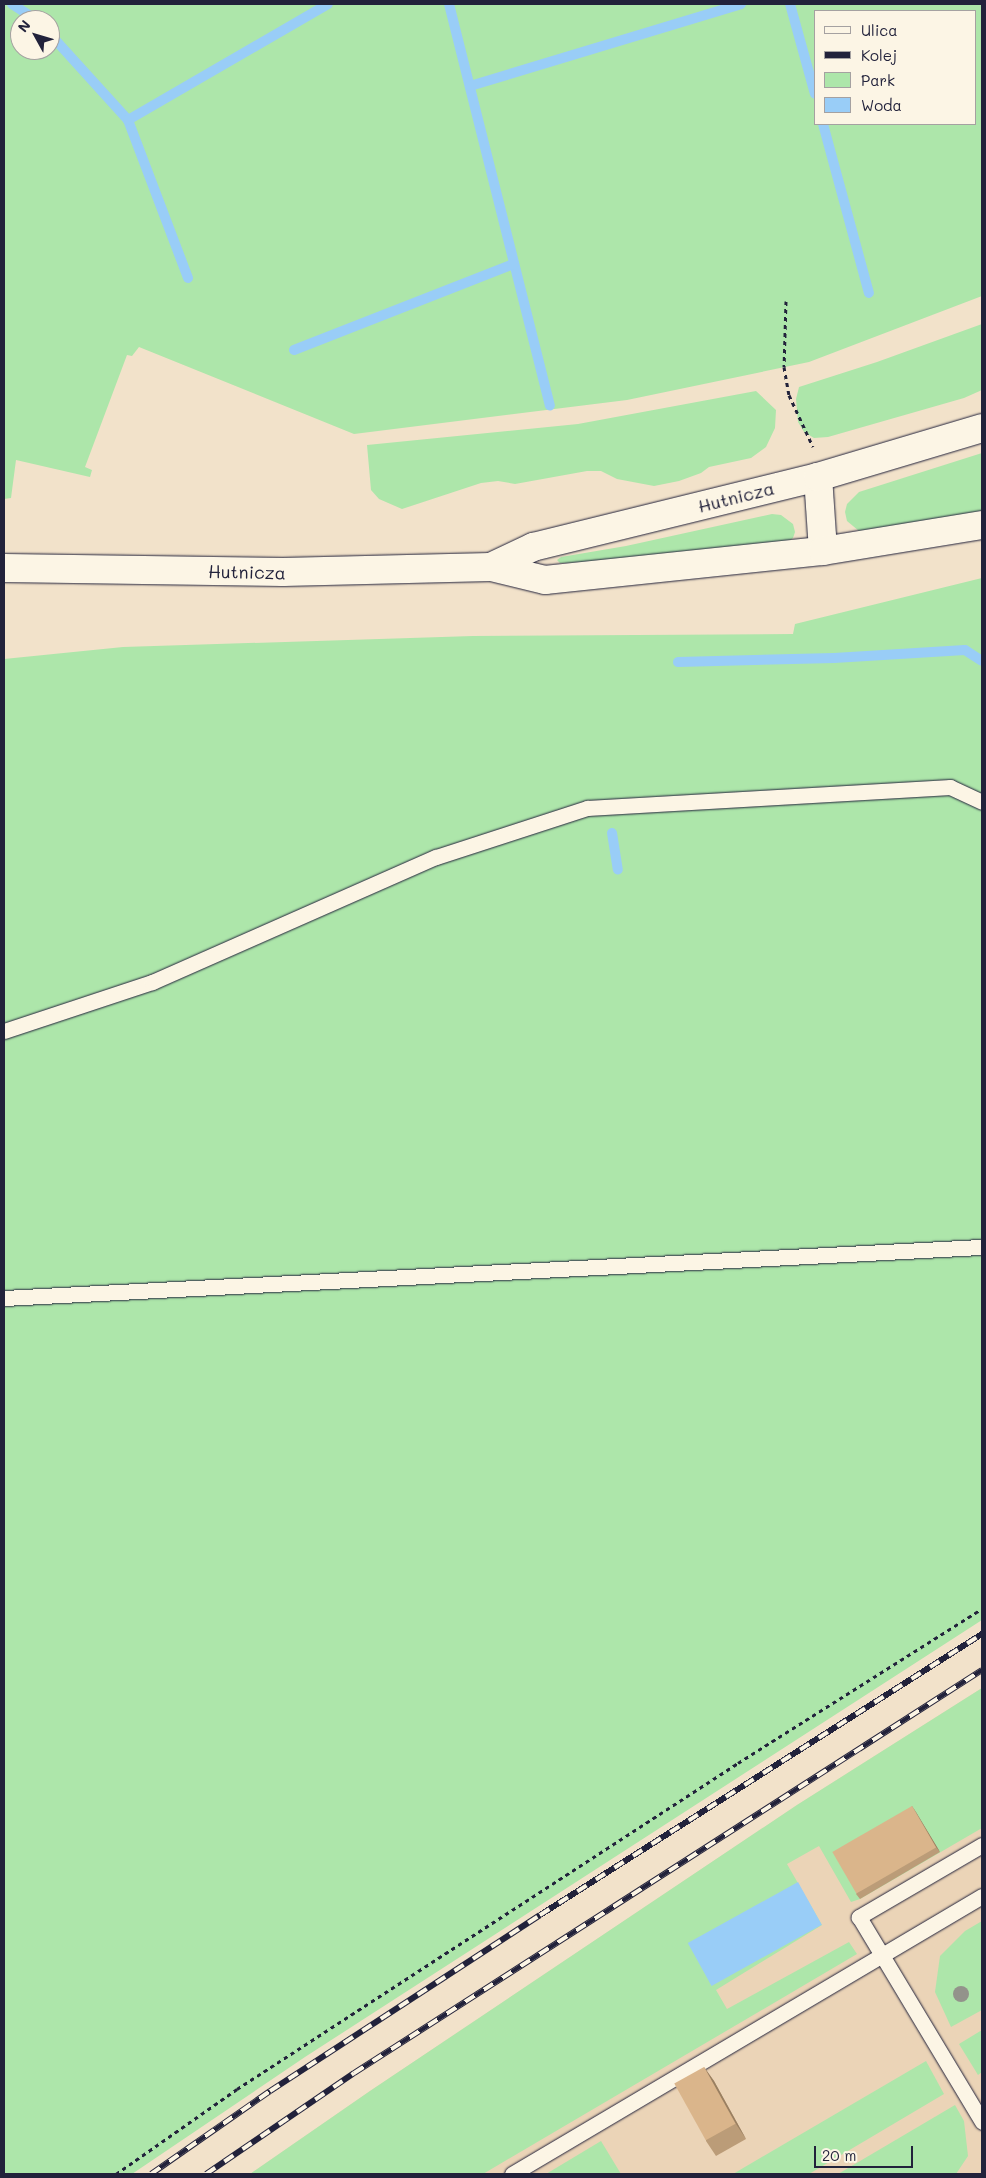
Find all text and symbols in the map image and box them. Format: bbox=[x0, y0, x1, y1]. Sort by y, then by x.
north arrow bbox=[10, 10, 60, 60]
legend bbox=[814, 10, 976, 125]
text: N bbox=[13, 16, 34, 36]
text: Ulica bbox=[861, 20, 898, 40]
text: Kolej bbox=[861, 45, 897, 65]
text: Park bbox=[861, 70, 895, 90]
text: Woda bbox=[861, 95, 902, 115]
street label: Hutnicza bbox=[696, 477, 776, 517]
street label: Hutnicza bbox=[208, 561, 286, 583]
scale bar bbox=[816, 2136, 915, 2168]
text: 20 m bbox=[822, 2145, 856, 2165]

